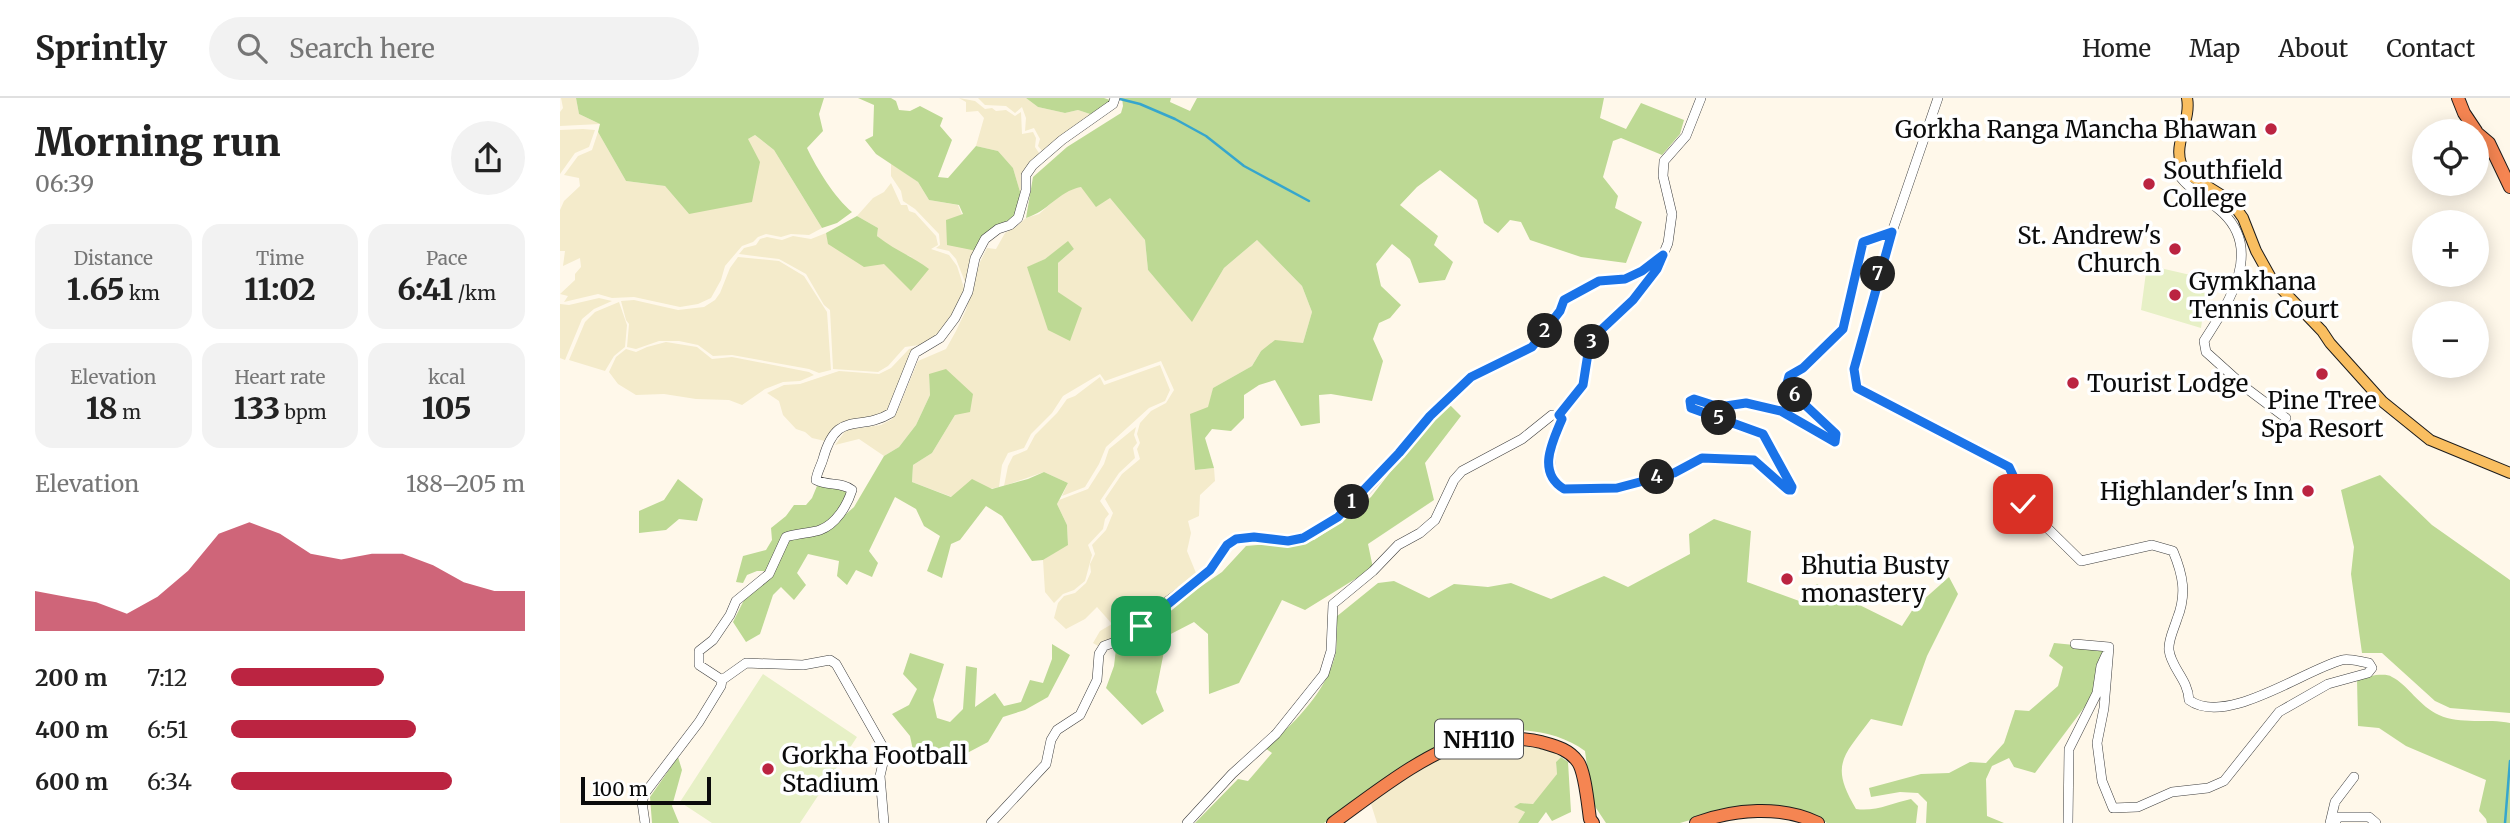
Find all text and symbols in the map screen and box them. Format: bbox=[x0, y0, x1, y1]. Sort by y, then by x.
search box bbox=[209, 17, 699, 80]
text: Sprintly bbox=[35, 28, 167, 69]
icon: search bbox=[233, 29, 271, 67]
text: Search here bbox=[289, 32, 435, 65]
text: Home bbox=[2082, 33, 2151, 64]
text: Map bbox=[2189, 33, 2240, 64]
text: About bbox=[2278, 33, 2348, 64]
text: Contact bbox=[2386, 33, 2475, 64]
place label: Gorkha Ranga Mancha Bhawan bbox=[1895, 114, 2257, 145]
text: Morning run bbox=[35, 119, 281, 166]
map controls bbox=[2412, 119, 2489, 378]
button: locate bbox=[2412, 119, 2489, 196]
button: share bbox=[451, 121, 525, 195]
marker: Gorkha Ranga Mancha Bhawan bbox=[2263, 121, 2279, 137]
place label: Southfield College bbox=[2163, 155, 2283, 214]
text: 06:39 bbox=[35, 169, 94, 198]
marker: Southfield College bbox=[2141, 176, 2157, 192]
button: + bbox=[2412, 210, 2489, 287]
place label: St. Andrew's Church bbox=[2017, 220, 2161, 279]
marker: St. Andrew's Church bbox=[2167, 241, 2183, 257]
text: Distance bbox=[74, 246, 153, 270]
text: Time bbox=[256, 246, 304, 270]
text: Pace bbox=[426, 246, 467, 270]
pin: 7 bbox=[1860, 256, 1896, 292]
text: 7 bbox=[1872, 261, 1883, 285]
place label: Gymkhana Tennis Court bbox=[2189, 266, 2340, 325]
text: 1.65 bbox=[67, 270, 125, 308]
text: 11:02 bbox=[244, 270, 316, 308]
text: 6:41 bbox=[397, 270, 453, 308]
text: km bbox=[125, 281, 160, 305]
text: /km bbox=[453, 281, 496, 305]
marker: Gymkhana Tennis Court bbox=[2167, 287, 2183, 303]
button: − bbox=[2412, 301, 2489, 378]
pin: 2 bbox=[1528, 314, 1562, 348]
text: 2 bbox=[1539, 318, 1550, 342]
pin: 3 bbox=[1574, 324, 1610, 360]
text: 3 bbox=[1586, 329, 1597, 353]
text: Elevation bbox=[70, 365, 156, 389]
text: Heart rate bbox=[235, 365, 325, 389]
text: kcal bbox=[428, 365, 465, 389]
marker: Pine Tree Spa Resort bbox=[2314, 366, 2330, 382]
place label: Tourist Lodge bbox=[2087, 368, 2248, 399]
marker: Tourist Lodge bbox=[2065, 375, 2081, 391]
pin: 6 bbox=[1778, 378, 1812, 412]
text: 6 bbox=[1789, 382, 1800, 406]
place label: Pine Tree Spa Resort bbox=[2261, 385, 2384, 444]
text: 18 bbox=[86, 389, 118, 427]
text: 133 bbox=[233, 389, 280, 427]
text: 105 bbox=[422, 389, 472, 427]
text: m bbox=[118, 400, 141, 424]
text: bpm bbox=[280, 400, 327, 424]
pin: 5 bbox=[1702, 400, 1736, 436]
text: 5 bbox=[1713, 405, 1724, 429]
pin: 4 bbox=[1640, 460, 1674, 494]
text: 4 bbox=[1650, 464, 1663, 488]
text: Elevation bbox=[35, 469, 139, 498]
text: 188–205 m bbox=[406, 469, 525, 498]
pin bbox=[1993, 474, 2053, 534]
place label: Highlander's Inn bbox=[2100, 476, 2294, 507]
marker: Highlander's Inn bbox=[2300, 483, 2316, 499]
pin: 1 bbox=[1334, 484, 1370, 520]
icon: check bbox=[2004, 485, 2042, 523]
text: 1 bbox=[1347, 489, 1356, 513]
place label: Bhutia Busty monastery bbox=[1801, 550, 1949, 609]
marker: Bhutia Busty monastery bbox=[1779, 571, 1795, 587]
pin bbox=[1111, 596, 1171, 656]
icon: arrive bbox=[1122, 607, 1160, 645]
text: 200 m bbox=[35, 663, 107, 692]
text: 7:12 bbox=[147, 663, 188, 692]
text: 400 m bbox=[35, 715, 109, 744]
text: 6:51 bbox=[147, 715, 188, 744]
road number: NH110 bbox=[1435, 720, 1523, 758]
place label: Gorkha Football Stadium bbox=[782, 740, 968, 799]
marker: Gorkha Football Stadium bbox=[760, 761, 776, 777]
text: 600 m bbox=[35, 767, 108, 796]
text: 6:34 bbox=[147, 767, 192, 796]
scale bar bbox=[581, 774, 710, 806]
text: 100 m bbox=[592, 777, 648, 801]

